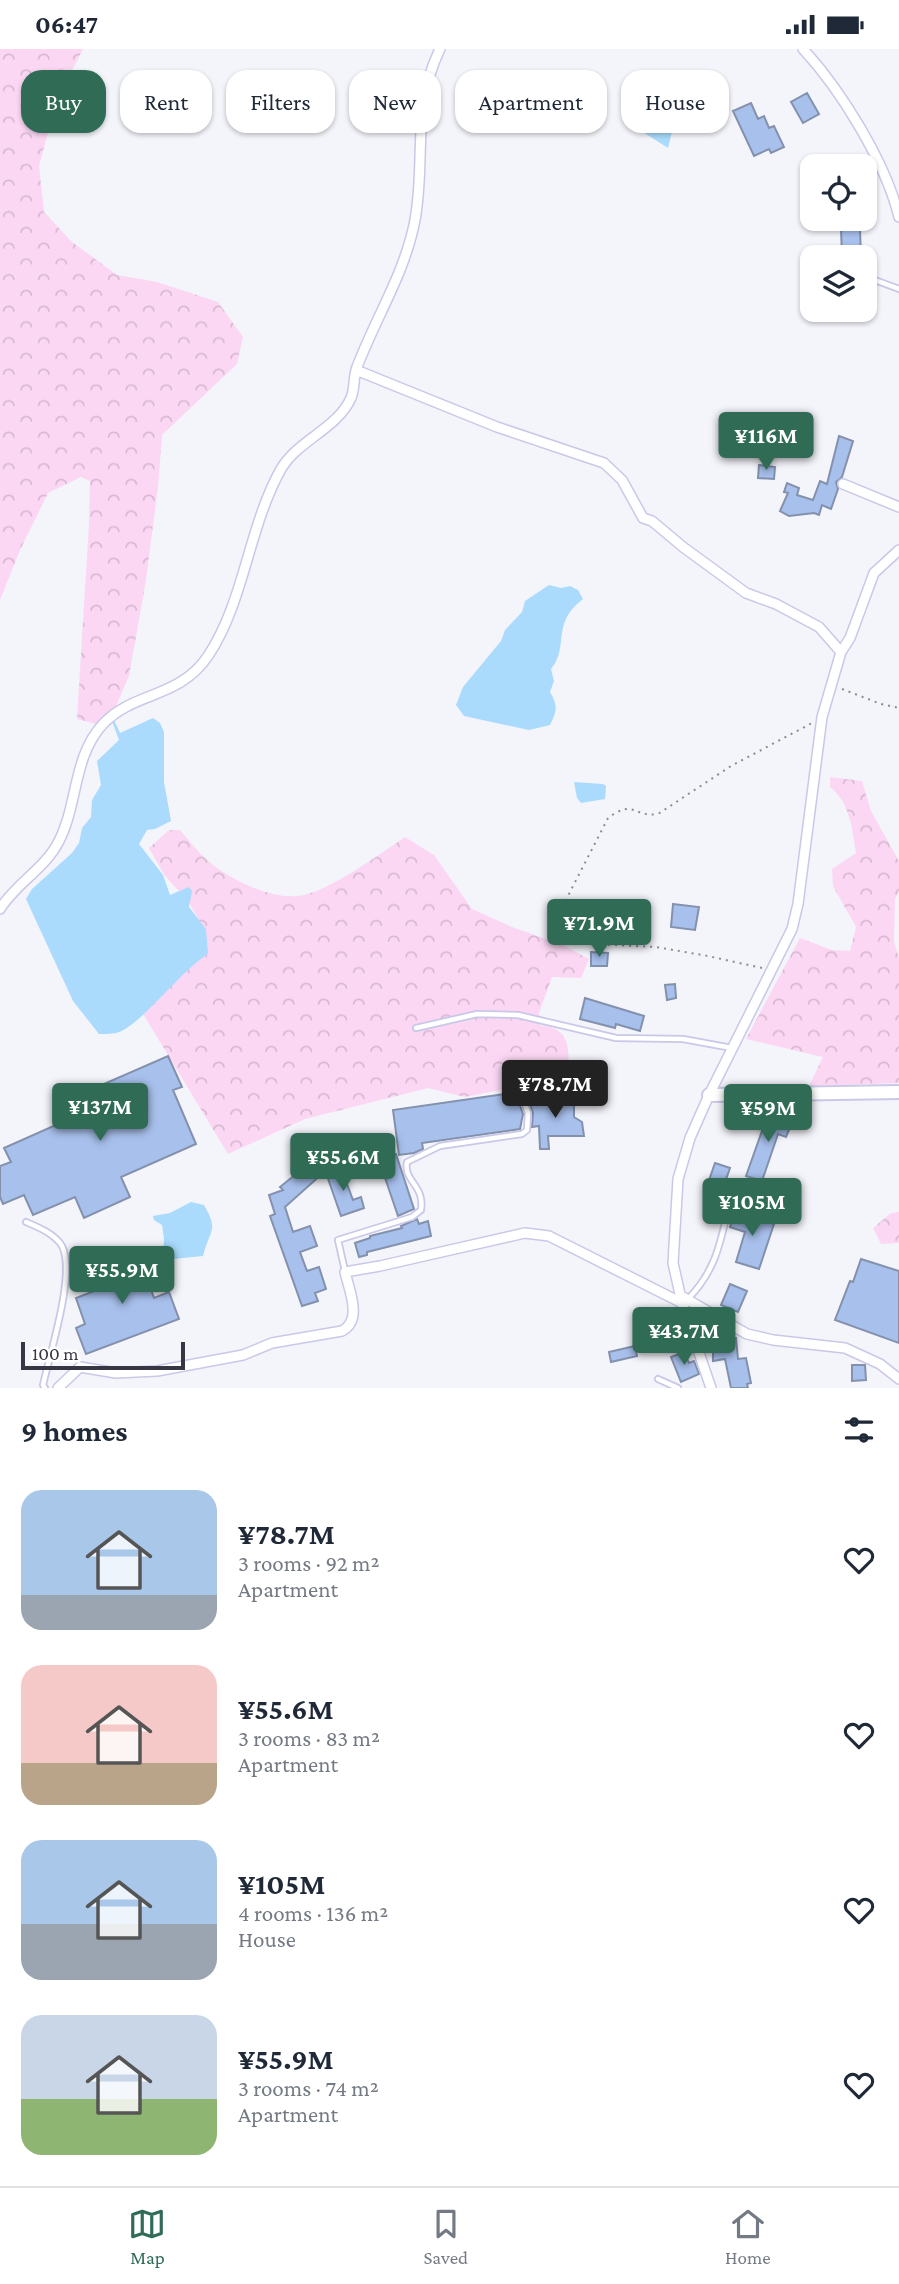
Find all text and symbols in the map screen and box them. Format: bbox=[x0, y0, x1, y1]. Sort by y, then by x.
text: 06:47 bbox=[35, 10, 98, 39]
chip: Buy bbox=[21, 70, 106, 133]
chip: Rent bbox=[120, 70, 212, 133]
chip: Filters bbox=[226, 70, 335, 133]
chip: New bbox=[349, 70, 441, 133]
chip: Apartment bbox=[455, 70, 607, 133]
chip: House bbox=[621, 70, 729, 133]
map controls bbox=[800, 154, 877, 322]
button: locate bbox=[800, 154, 877, 231]
button: layers bbox=[800, 245, 877, 322]
pin: ¥116M bbox=[717, 413, 815, 472]
text: ¥116M bbox=[735, 422, 797, 448]
pin: ¥71.9M bbox=[542, 899, 656, 959]
text: ¥71.9M bbox=[563, 909, 635, 935]
pin: ¥78.7M bbox=[498, 1061, 612, 1120]
text: ¥78.7M bbox=[518, 1070, 592, 1096]
pin: ¥137M bbox=[51, 1083, 149, 1143]
pin: ¥59M bbox=[727, 1085, 809, 1144]
text: ¥137M bbox=[68, 1093, 132, 1119]
text: ¥59M bbox=[740, 1094, 796, 1120]
pin: ¥55.6M bbox=[286, 1133, 400, 1193]
text: ¥55.6M bbox=[306, 1143, 380, 1169]
pin: ¥105M bbox=[703, 1179, 801, 1238]
text: ¥105M bbox=[718, 1188, 786, 1214]
pin: ¥55.9M bbox=[65, 1247, 179, 1306]
text: ¥55.9M bbox=[85, 1256, 159, 1282]
pin: ¥43.7M bbox=[627, 1307, 741, 1367]
text: ¥43.7M bbox=[648, 1317, 720, 1343]
scale bar bbox=[21, 1339, 186, 1371]
text: 100 m bbox=[32, 1343, 79, 1364]
icon: filters bbox=[840, 1411, 878, 1449]
text: 9 homes bbox=[21, 1414, 128, 1447]
text: ¥78.7M bbox=[238, 1517, 335, 1550]
icon: home bbox=[77, 1518, 161, 1602]
icon: heart bbox=[840, 1541, 878, 1579]
text: 3 rooms · 92 m² bbox=[238, 1550, 379, 1576]
text: Apartment bbox=[238, 1576, 338, 1602]
text: ¥55.6M bbox=[238, 1692, 334, 1725]
icon: home bbox=[77, 1693, 161, 1777]
icon: heart bbox=[840, 1716, 878, 1754]
text: 3 rooms · 83 m² bbox=[238, 1725, 380, 1751]
text: Apartment bbox=[238, 1751, 338, 1777]
text: ¥105M bbox=[238, 1867, 325, 1900]
icon: home bbox=[77, 1868, 161, 1952]
icon: heart bbox=[840, 1891, 878, 1929]
text: 4 rooms · 136 m² bbox=[238, 1900, 388, 1926]
text: House bbox=[238, 1926, 296, 1952]
text: ¥55.9M bbox=[238, 2042, 334, 2075]
icon: home bbox=[77, 2043, 161, 2127]
icon: heart bbox=[840, 2066, 878, 2104]
text: 3 rooms · 74 m² bbox=[238, 2075, 379, 2101]
text: Apartment bbox=[238, 2101, 338, 2127]
tab: Map bbox=[128, 2205, 166, 2268]
tab: Saved bbox=[423, 2205, 468, 2268]
tab: Home bbox=[725, 2205, 771, 2268]

